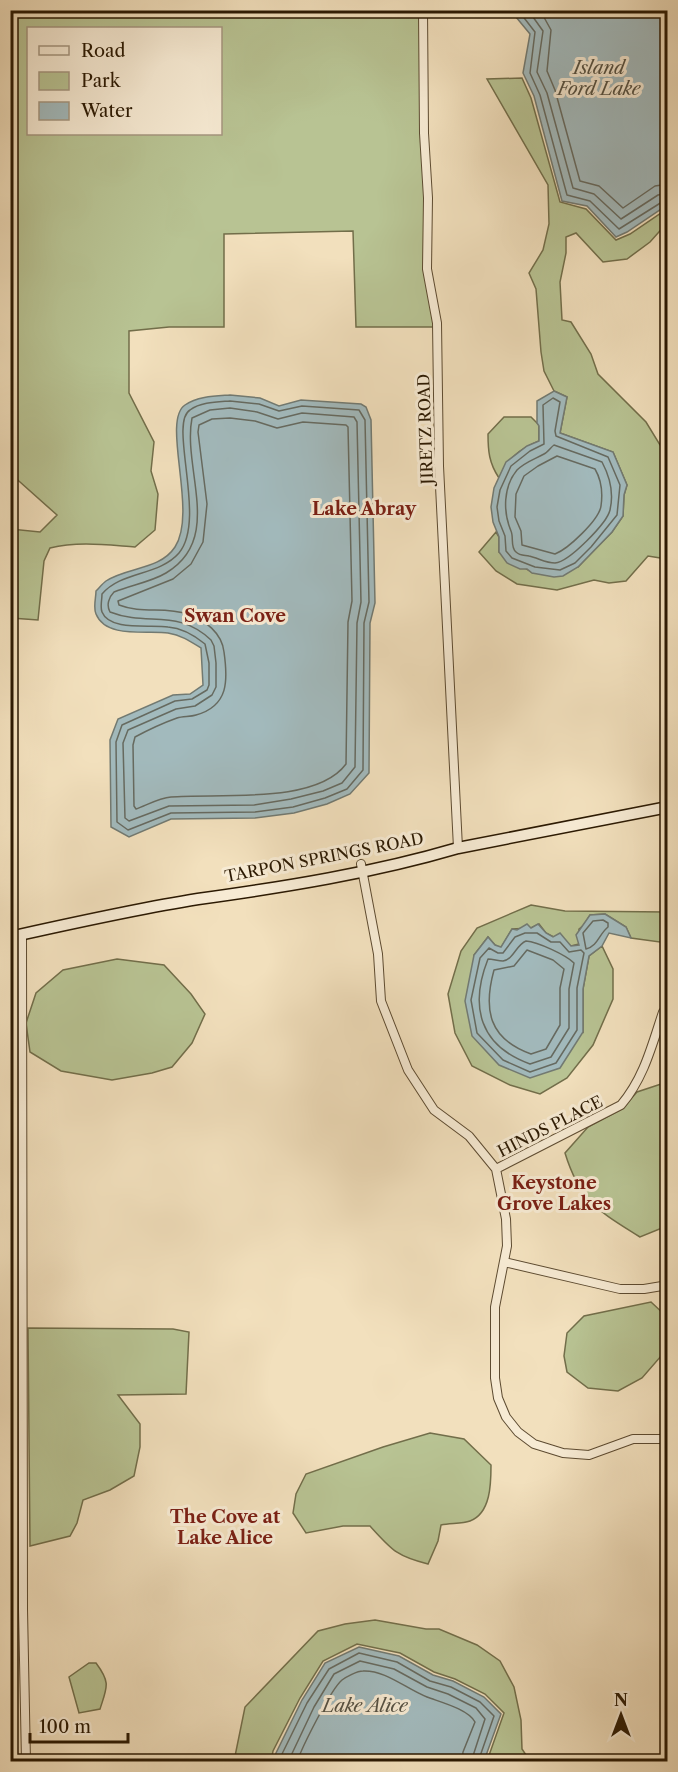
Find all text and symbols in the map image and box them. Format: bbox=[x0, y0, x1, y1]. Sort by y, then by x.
legend bbox=[27, 27, 222, 135]
text: Road bbox=[81, 40, 126, 62]
water label: Island Ford Lake bbox=[556, 57, 642, 100]
text: Park bbox=[81, 70, 122, 92]
text: Water bbox=[80, 100, 133, 122]
street label: JIRETZ ROAD bbox=[413, 373, 437, 488]
district label: Lake Abray bbox=[312, 498, 417, 520]
district label: Swan Cove bbox=[184, 605, 286, 627]
street label: TARPON SPRINGS ROAD bbox=[223, 828, 425, 886]
street label: HINDS PLACE bbox=[494, 1091, 606, 1161]
district label: Keystone Grove Lakes bbox=[497, 1172, 611, 1215]
district label: The Cove at Lake Alice bbox=[170, 1506, 281, 1549]
north arrow bbox=[591, 1685, 651, 1745]
text: N bbox=[614, 1690, 628, 1710]
water label: Lake Alice bbox=[320, 1695, 409, 1717]
scale bar bbox=[30, 1706, 128, 1744]
text: 100 m bbox=[39, 1716, 91, 1738]

